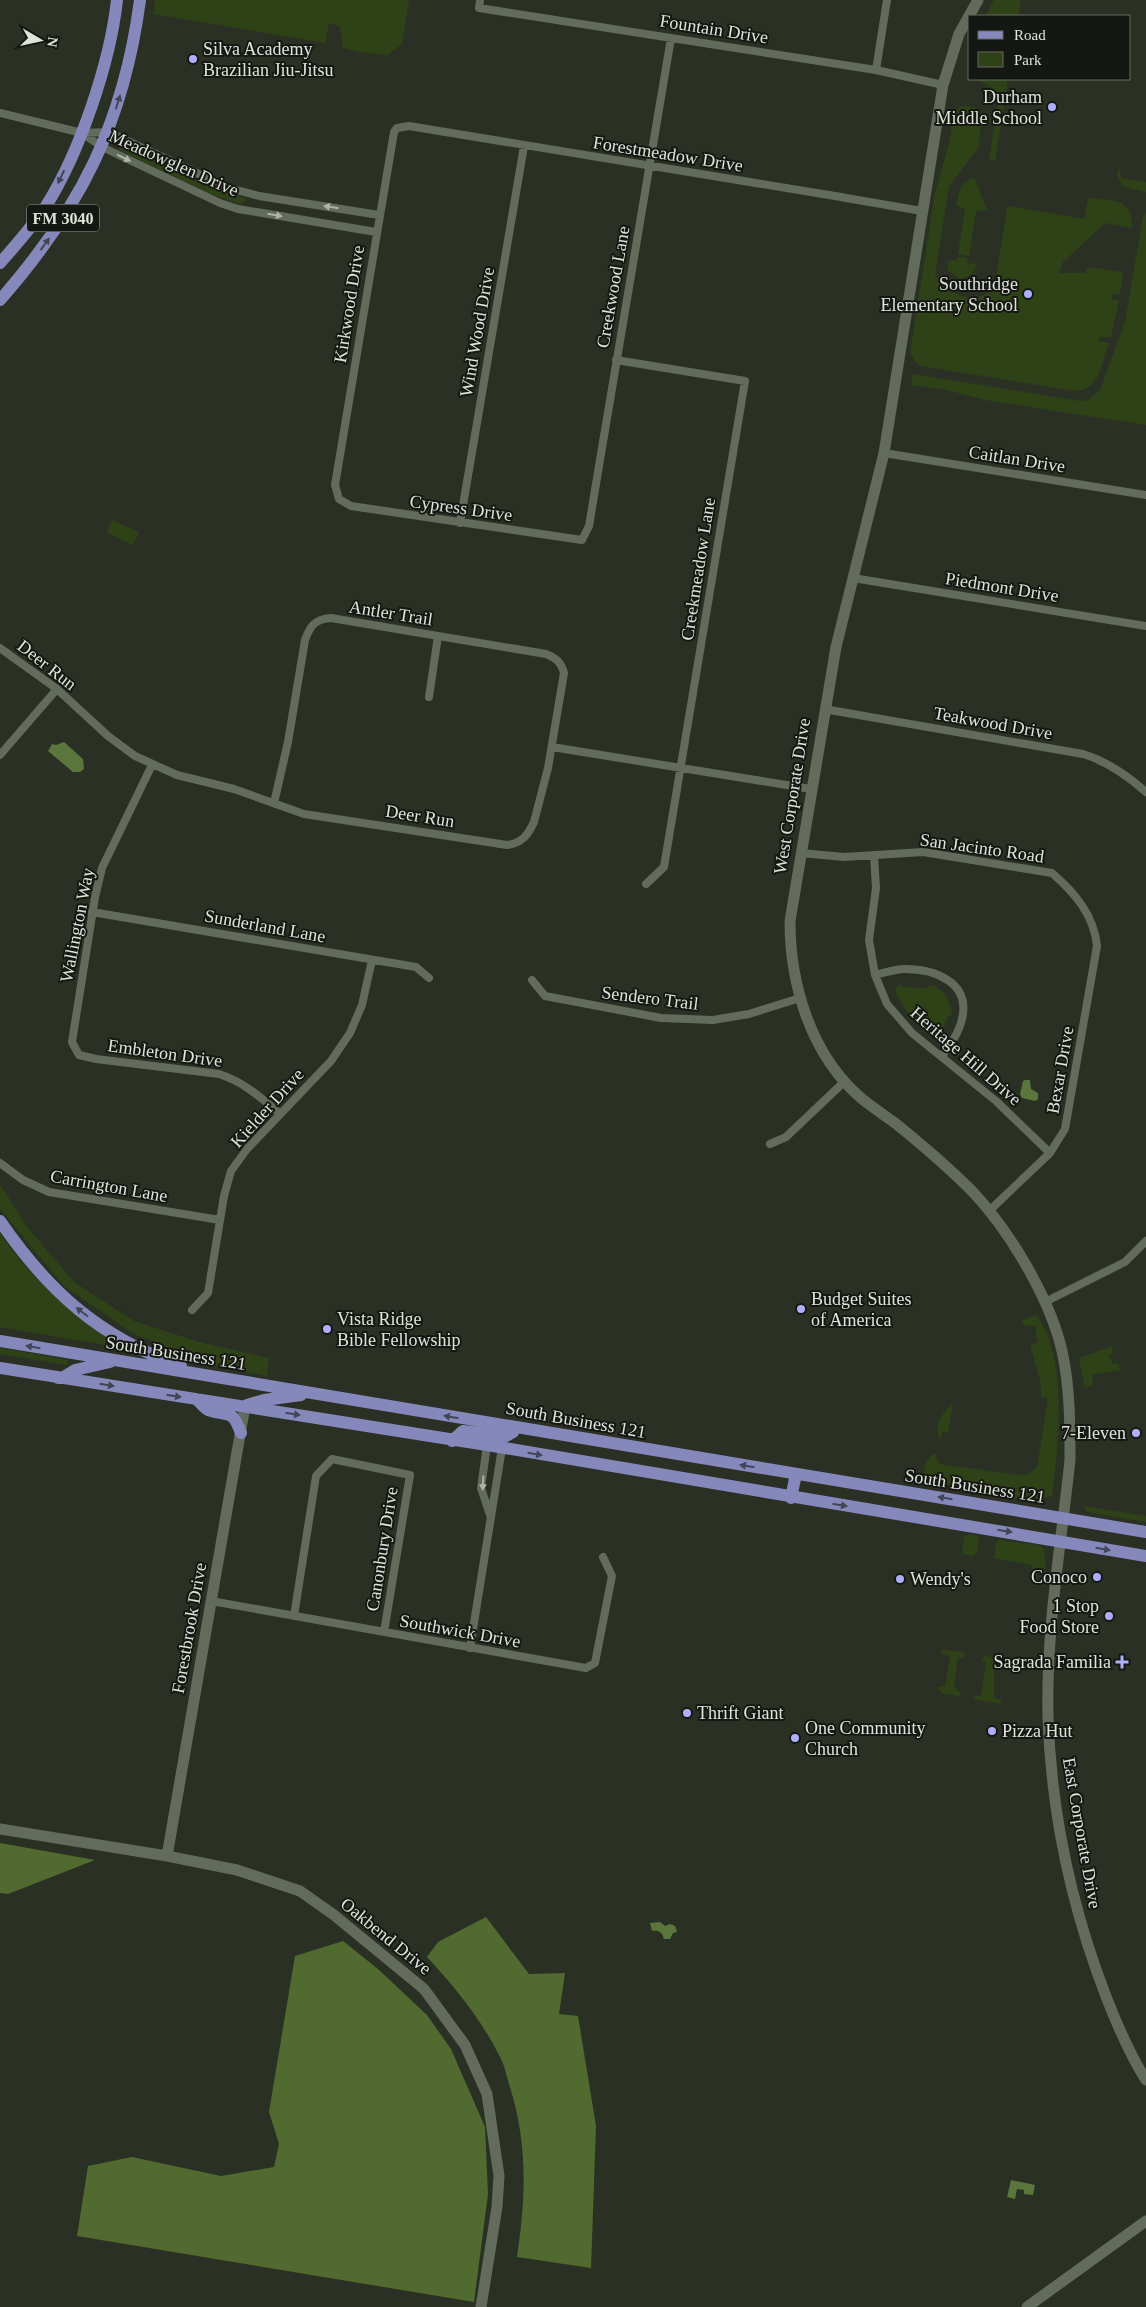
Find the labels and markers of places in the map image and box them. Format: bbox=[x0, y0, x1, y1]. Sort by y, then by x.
place label: Silva Academy Brazilian Jiu-Jitsu bbox=[203, 39, 333, 80]
marker: Silva Academy Brazilian Jiu-Jitsu bbox=[187, 53, 199, 65]
place label: Durham Middle School bbox=[936, 87, 1042, 128]
marker: Durham Middle School bbox=[1046, 101, 1058, 113]
place label: Southridge Elementary School bbox=[881, 274, 1018, 315]
marker: Southridge Elementary School bbox=[1022, 288, 1034, 300]
place label: Budget Suites of America bbox=[811, 1289, 912, 1330]
marker: Budget Suites of America bbox=[795, 1303, 807, 1315]
place label: Vista Ridge Bible Fellowship bbox=[337, 1309, 461, 1350]
marker: Vista Ridge Bible Fellowship bbox=[321, 1323, 333, 1335]
place label: 7-Eleven bbox=[1061, 1423, 1126, 1443]
marker: 7-Eleven bbox=[1130, 1427, 1142, 1439]
place label: Conoco bbox=[1031, 1567, 1087, 1587]
place label: Wendy's bbox=[910, 1569, 971, 1589]
marker: Conoco bbox=[1091, 1571, 1103, 1583]
marker: Wendy's bbox=[894, 1573, 906, 1585]
place label: 1 Stop Food Store bbox=[1019, 1596, 1099, 1637]
marker: 1 Stop Food Store bbox=[1103, 1610, 1115, 1622]
place label: Sagrada Familia bbox=[994, 1652, 1111, 1672]
marker: Sagrada Familia bbox=[1115, 1655, 1129, 1669]
place label: Thrift Giant bbox=[697, 1703, 783, 1723]
marker: Thrift Giant bbox=[681, 1707, 693, 1719]
place label: One Community Church bbox=[805, 1718, 926, 1759]
place label: Pizza Hut bbox=[1002, 1721, 1072, 1741]
marker: Pizza Hut bbox=[986, 1725, 998, 1737]
marker: One Community Church bbox=[789, 1732, 801, 1744]

